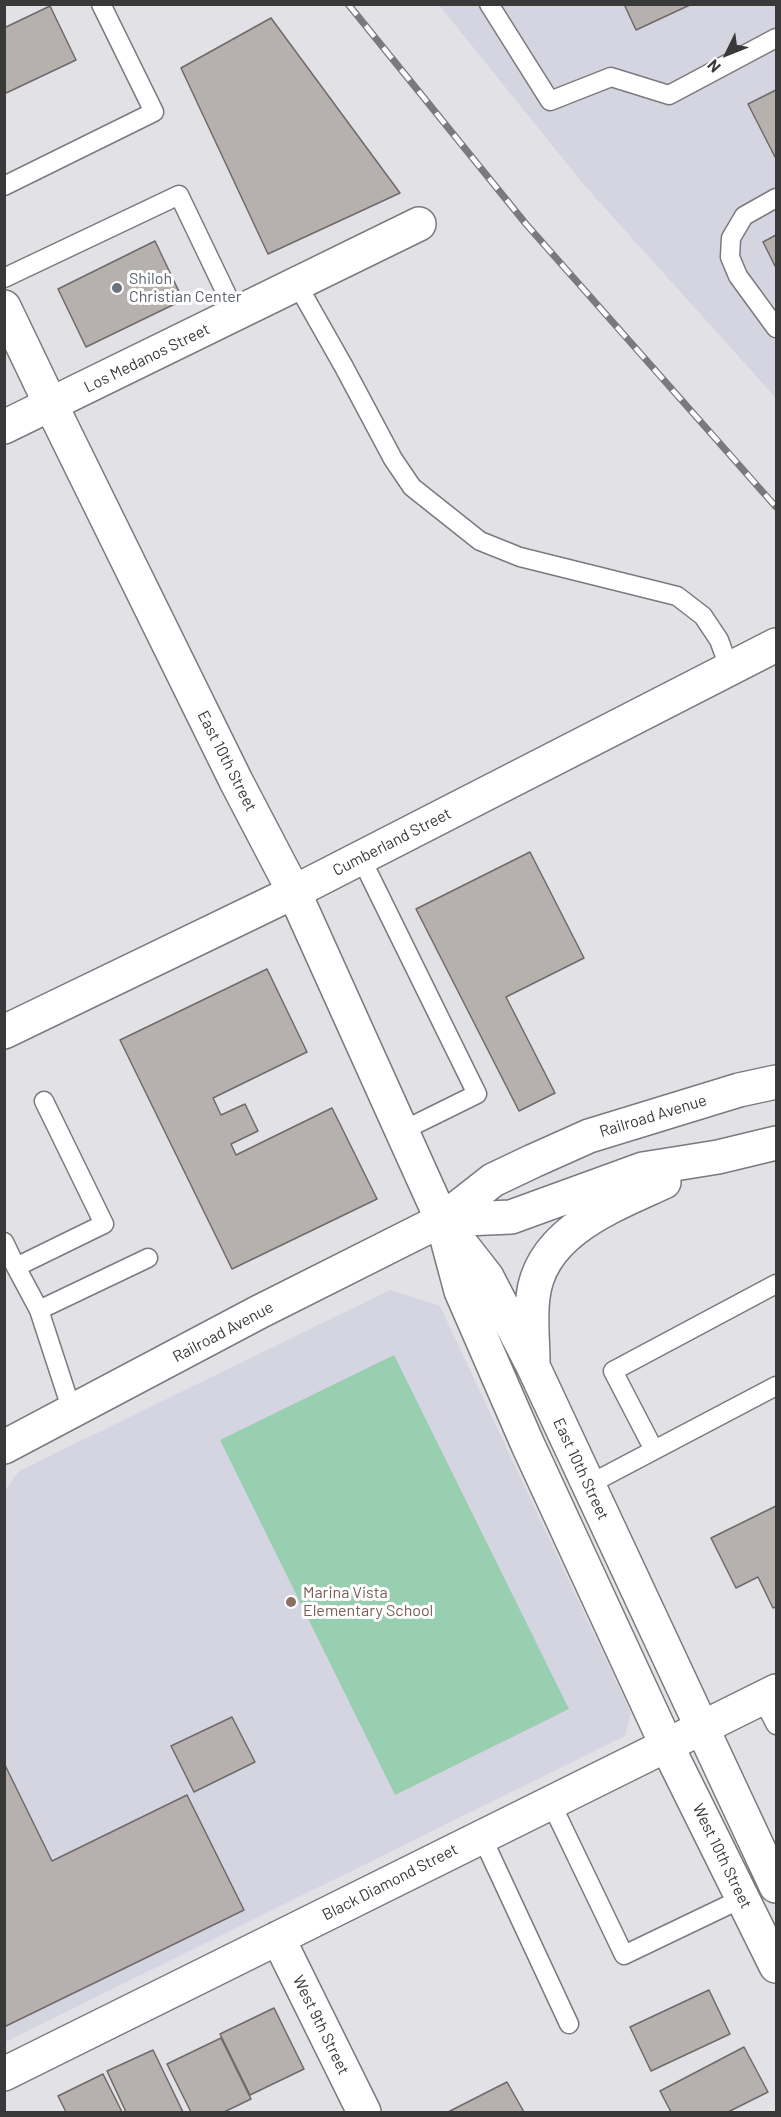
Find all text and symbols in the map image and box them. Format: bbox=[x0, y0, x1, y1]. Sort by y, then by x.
north arrow bbox=[697, 24, 757, 84]
text: N bbox=[703, 56, 724, 77]
place label: Shiloh Christian Center bbox=[129, 269, 242, 307]
marker: Shiloh Christian Center bbox=[110, 281, 124, 295]
street label: Los Medanos Street bbox=[81, 319, 213, 397]
street label: East 10th Street bbox=[193, 707, 261, 815]
street label: Cumberland Street bbox=[330, 804, 454, 880]
street label: Railroad Avenue bbox=[597, 1091, 709, 1141]
street label: Railroad Avenue bbox=[169, 1297, 277, 1367]
street label: East 10th Street bbox=[549, 1415, 613, 1523]
place label: Marina Vista Elementary School bbox=[303, 1583, 433, 1621]
marker: Marina Vista Elementary School bbox=[284, 1595, 298, 1609]
street label: West 10th Street bbox=[688, 1800, 756, 1912]
street label: Black Diamond Street bbox=[319, 1840, 461, 1924]
street label: West 9th Street bbox=[289, 1972, 353, 2078]

